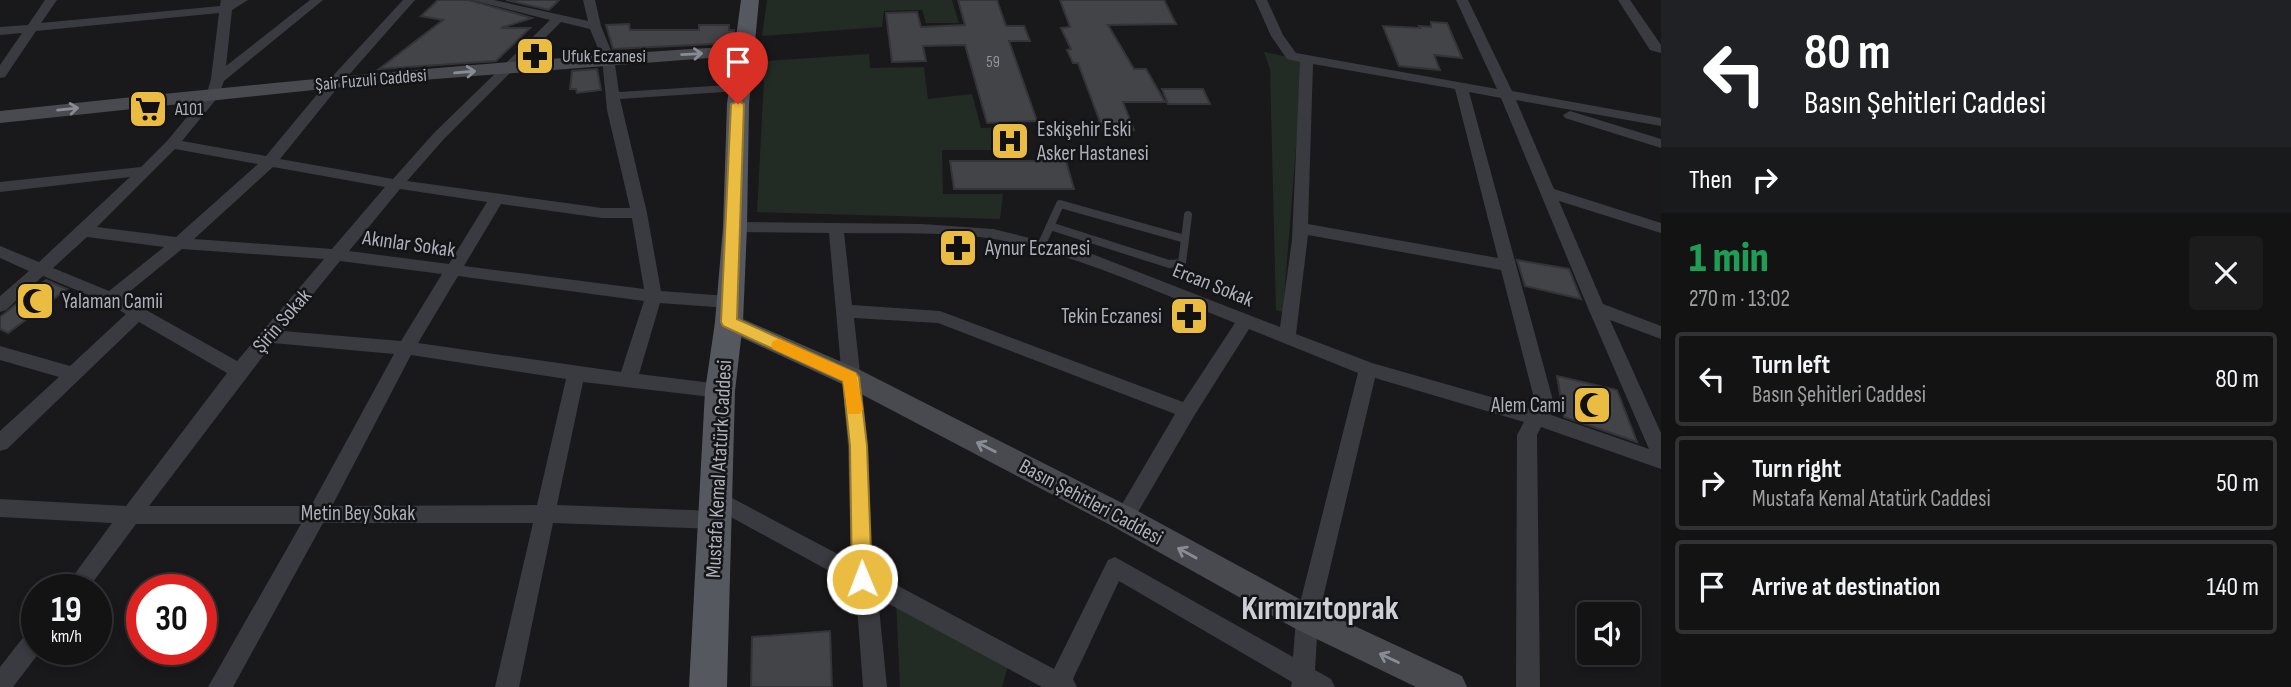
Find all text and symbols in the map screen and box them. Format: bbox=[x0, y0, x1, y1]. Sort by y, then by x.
text: 80 m bbox=[1804, 24, 1891, 83]
icon: left bbox=[1689, 28, 1780, 119]
pin bbox=[708, 32, 768, 104]
pharmacy icon: Ufuk Eczanesi bbox=[514, 35, 556, 77]
icon: arrive bbox=[719, 43, 757, 81]
place label: Ufuk Eczanesi bbox=[562, 46, 646, 67]
one-way arrow bbox=[680, 47, 703, 60]
house number: 59 bbox=[986, 53, 1000, 72]
street label: Şair Fuzuli Caddesi bbox=[314, 65, 428, 95]
one-way arrow bbox=[453, 65, 476, 78]
text: Basın Şehitleri Caddesi bbox=[1804, 84, 2046, 123]
supermarket icon: A101 bbox=[127, 88, 169, 130]
place label: A101 bbox=[174, 99, 204, 120]
one-way arrow bbox=[56, 103, 79, 116]
place label: Eskişehir Eski Asker Hastanesi bbox=[1036, 117, 1149, 166]
hospital icon: Eskişehir Eski Asker Hastanesi bbox=[989, 120, 1031, 162]
icon: right bbox=[1746, 161, 1784, 199]
text: Then bbox=[1689, 165, 1732, 196]
street label: Akınlar Sokak bbox=[360, 225, 457, 263]
pharmacy icon: Aynur Eczanesi bbox=[937, 227, 979, 269]
text: 1 min bbox=[1689, 233, 1769, 284]
place label: Aynur Eczanesi bbox=[984, 236, 1090, 261]
button: close bbox=[2189, 236, 2263, 310]
street label: Ercan Sokak bbox=[1169, 258, 1257, 312]
mosque icon: Yalaman Camii bbox=[14, 280, 56, 322]
street label: Şirin Sokak bbox=[247, 284, 317, 358]
text: 270 m · 13:02 bbox=[1689, 285, 1790, 313]
place label: Yalaman Camii bbox=[62, 289, 163, 314]
pharmacy icon: Tekin Eczanesi bbox=[1168, 295, 1210, 337]
place label: Tekin Eczanesi bbox=[1061, 304, 1162, 329]
text: Turn left bbox=[1752, 350, 1830, 381]
street label: Mustafa Kemal Atatürk Caddesi bbox=[701, 359, 737, 579]
icon: left bbox=[1693, 360, 1731, 398]
text: 80 m bbox=[2215, 364, 2259, 395]
text: Basın Şehitleri Caddesi bbox=[1752, 381, 1926, 409]
mosque icon: Alem Cami bbox=[1571, 384, 1613, 426]
place label: Alem Cami bbox=[1490, 393, 1565, 418]
one-way arrow bbox=[976, 439, 997, 453]
street label: Basın Şehitleri Caddesi bbox=[1015, 454, 1167, 550]
text: Turn right bbox=[1752, 454, 1841, 485]
icon: right bbox=[1693, 464, 1731, 502]
text: 50 m bbox=[2216, 468, 2259, 499]
text: Mustafa Kemal Atatürk Caddesi bbox=[1752, 485, 1991, 513]
street label: Metin Bey Sokak bbox=[301, 501, 415, 526]
position arrow bbox=[825, 542, 899, 616]
one-way arrow bbox=[1177, 546, 1198, 559]
icon: arrive bbox=[1693, 568, 1731, 606]
text: Arrive at destination bbox=[1752, 572, 1940, 603]
text: 140 m bbox=[2207, 572, 2259, 603]
speed limit sign: 30 bbox=[126, 574, 217, 665]
text: 19 bbox=[51, 589, 82, 632]
district label: Kırmızıtoprak bbox=[1241, 589, 1399, 629]
map controls bbox=[1577, 602, 1640, 665]
button: sound bbox=[1577, 602, 1640, 665]
text: km/h bbox=[51, 626, 82, 647]
one-way arrow bbox=[1379, 650, 1400, 664]

